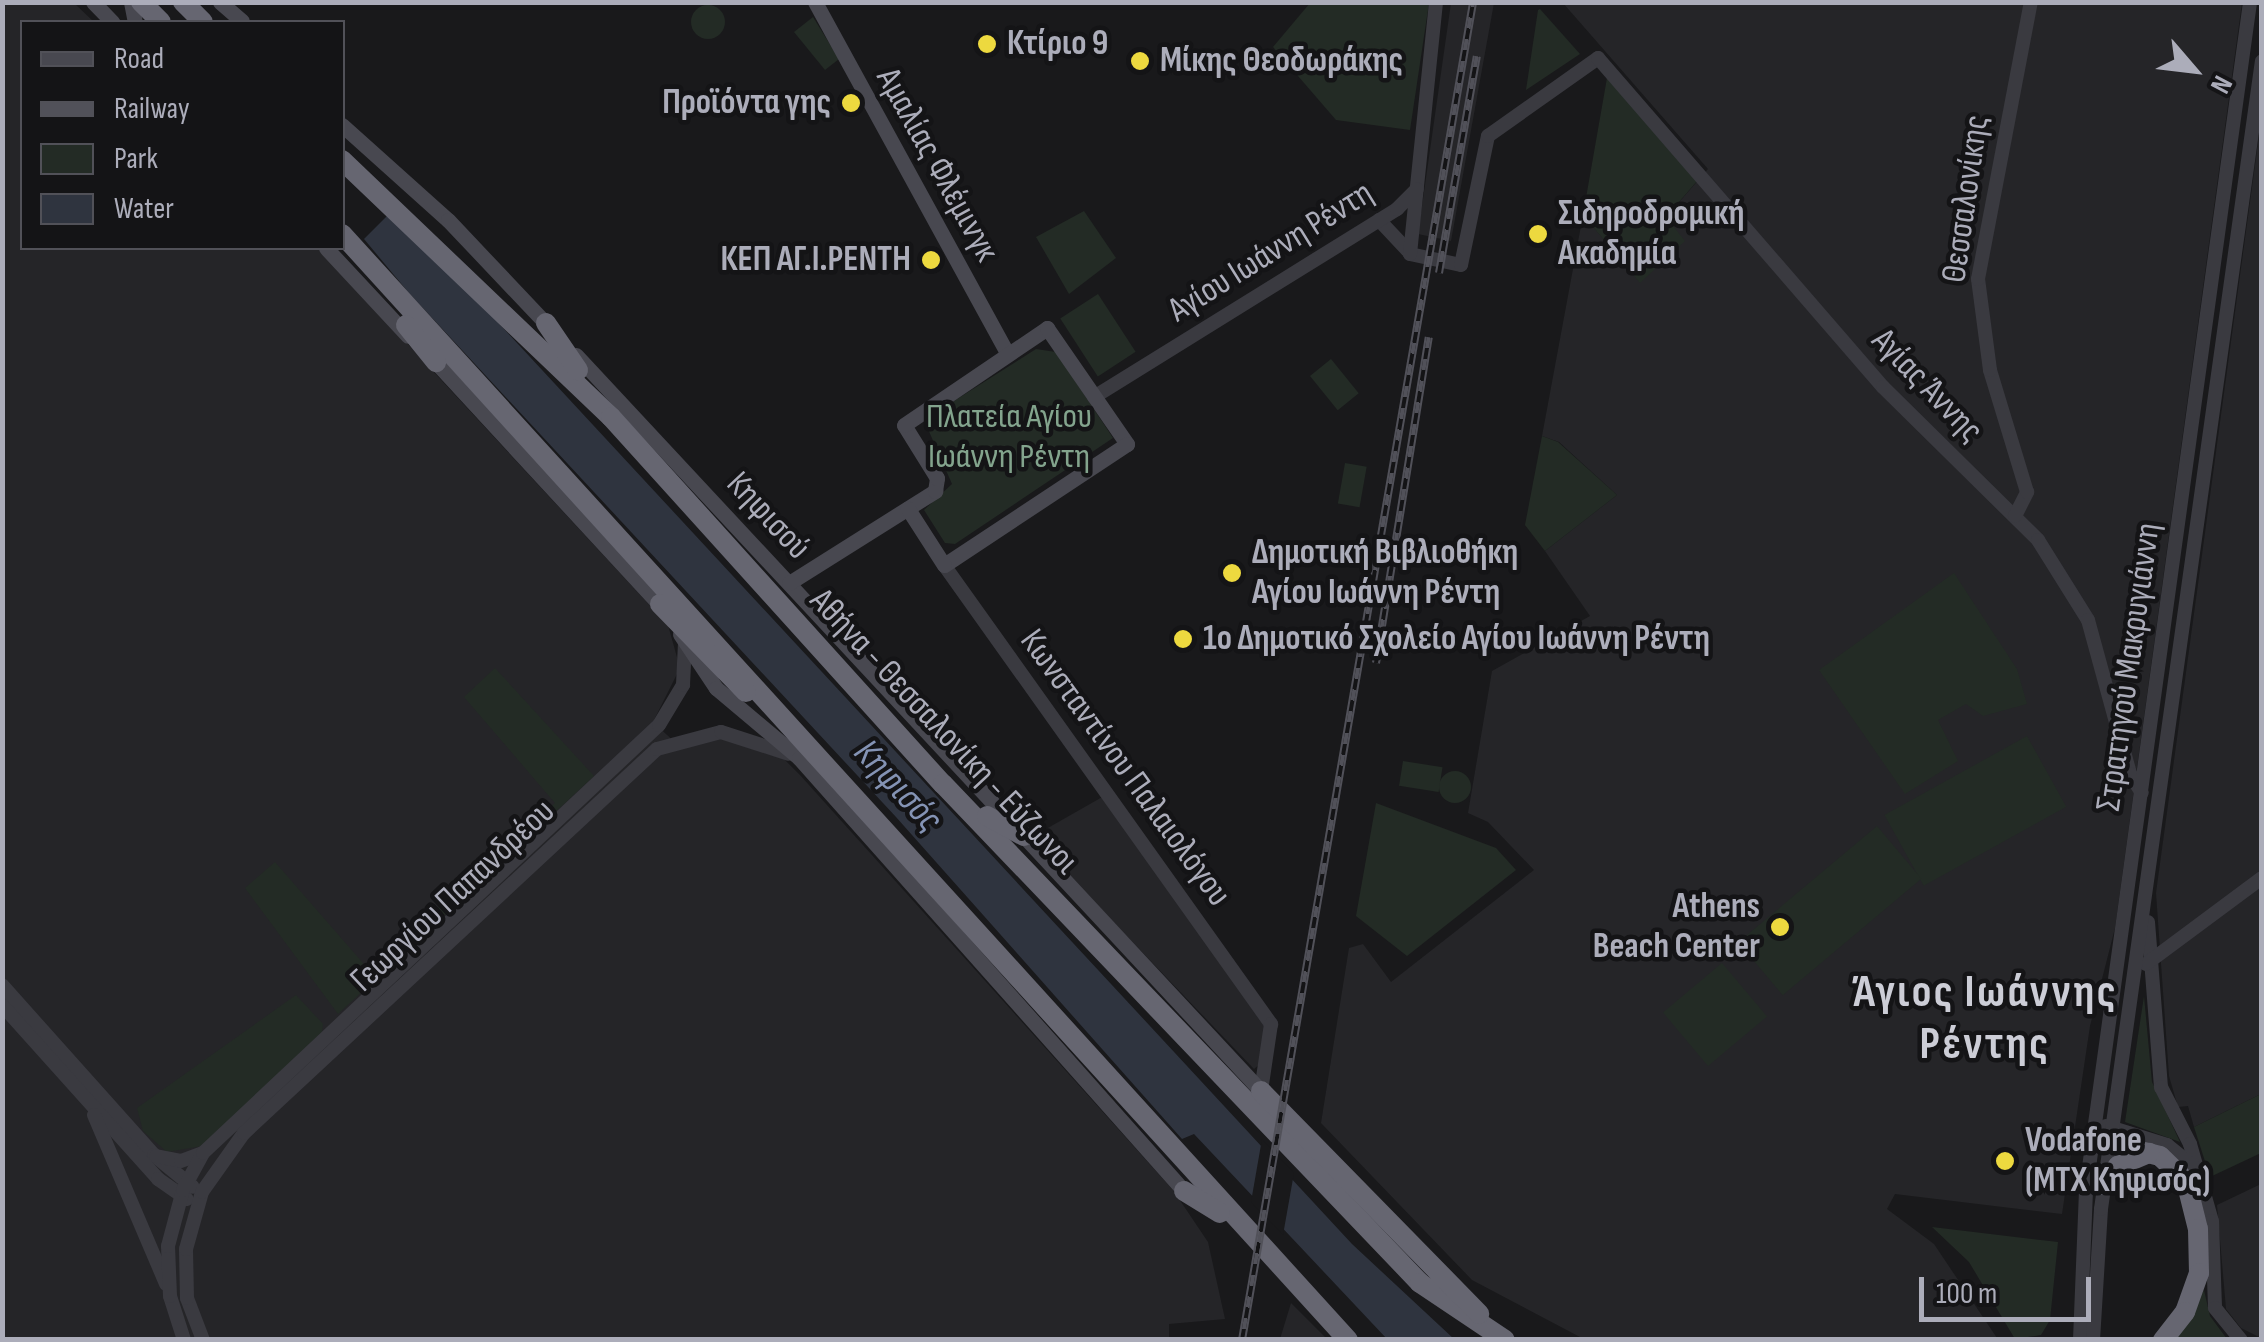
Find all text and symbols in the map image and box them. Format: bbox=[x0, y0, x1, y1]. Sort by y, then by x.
legend bbox=[20, 20, 345, 250]
north arrow bbox=[2144, 20, 2244, 120]
place label: Κτίριο 9 bbox=[1007, 23, 1108, 65]
marker: Κτίριο 9 bbox=[976, 33, 998, 55]
place label: Μίκης Θεοδωράκης bbox=[1160, 40, 1403, 82]
text: Road bbox=[114, 41, 164, 77]
marker: Μίκης Θεοδωράκης bbox=[1129, 50, 1151, 72]
street label: Αμαλίας Φλέμινγκ bbox=[867, 61, 1007, 269]
text: N bbox=[2203, 70, 2239, 99]
place label: Προϊόντα γης bbox=[662, 82, 831, 124]
text: Railway bbox=[114, 91, 190, 127]
marker: Προϊόντα γης bbox=[840, 92, 862, 114]
street label: Θεσσαλονίκης bbox=[1933, 113, 1999, 285]
text: Park bbox=[114, 141, 158, 177]
street label: Αγίου Ιωάννη Ρέντη bbox=[1161, 172, 1381, 332]
text: Water bbox=[114, 191, 174, 227]
place label: Σιδηροδρομική Ακαδημία bbox=[1558, 193, 1744, 275]
marker: Σιδηροδρομική Ακαδημία bbox=[1527, 223, 1549, 245]
place label: ΚΕΠ ΑΓ.Ι.ΡΕΝΤΗ bbox=[721, 239, 911, 281]
marker: ΚΕΠ ΑΓ.Ι.ΡΕΝΤΗ bbox=[920, 249, 942, 271]
street label: Αγίας Άννης bbox=[1863, 320, 1991, 452]
park label: Πλατεία Αγίου Ιωάννη Ρέντη bbox=[926, 396, 1092, 478]
street label: Κηφισού bbox=[717, 464, 819, 568]
street label: Στρατηγού Μακρυγιάννη bbox=[2088, 520, 2170, 814]
place label: Δημοτική Βιβλιοθήκη Αγίου Ιωάννη Ρέντη bbox=[1252, 532, 1518, 614]
marker: Δημοτική Βιβλιοθήκη Αγίου Ιωάννη Ρέντη bbox=[1221, 562, 1243, 584]
street label: Αθήνα - Θεσσαλονίκη - Εύζωνοι bbox=[801, 580, 1087, 884]
place label: 1ο Δημοτικό Σχολείο Αγίου Ιωάννη Ρέντη bbox=[1203, 618, 1710, 660]
street label: Κωνσταντίνου Παλαιολόγου bbox=[1011, 622, 1239, 914]
marker: 1ο Δημοτικό Σχολείο Αγίου Ιωάννη Ρέντη bbox=[1172, 628, 1194, 650]
water label: Κηφισός bbox=[844, 730, 952, 842]
street label: Γεωργίου Παπανδρέου bbox=[342, 791, 564, 1001]
place label: Athens Beach Center bbox=[1593, 886, 1760, 968]
marker: Athens Beach Center bbox=[1769, 916, 1791, 938]
district label: Άγιος Ιωάννης Ρέντης bbox=[1852, 966, 2118, 1072]
place label: Vodafone (MTX Κηφισός) bbox=[2025, 1120, 2211, 1202]
marker: Vodafone (MTX Κηφισός) bbox=[1994, 1150, 2016, 1172]
scale bar bbox=[1924, 1257, 2096, 1319]
text: 100 m bbox=[1936, 1276, 1997, 1312]

